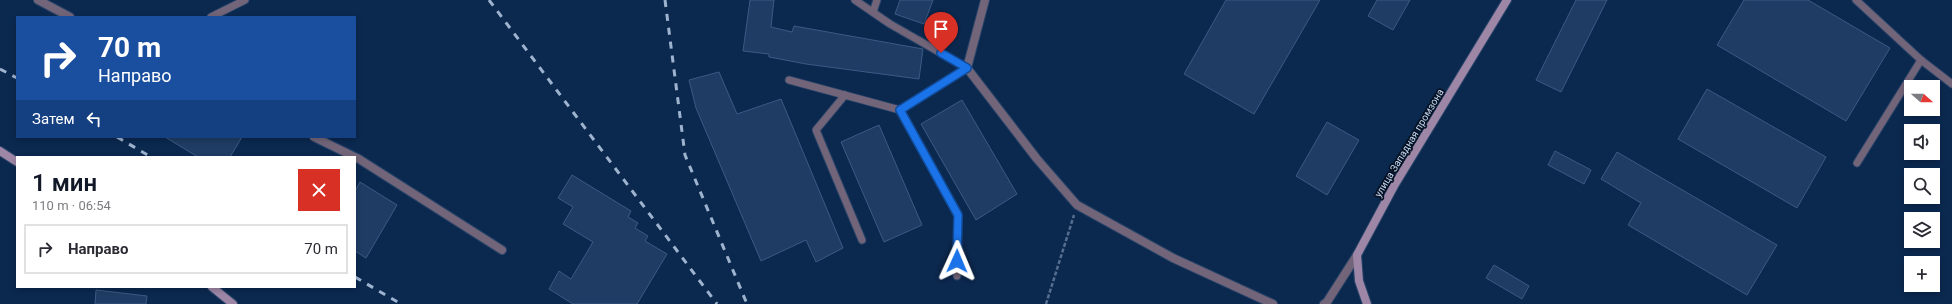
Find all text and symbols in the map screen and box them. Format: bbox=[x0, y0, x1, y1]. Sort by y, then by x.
pin bbox=[924, 12, 958, 53]
icon: arrive bbox=[930, 18, 952, 40]
text: 70 m bbox=[98, 31, 161, 64]
icon: right bbox=[32, 32, 84, 84]
text: Направо bbox=[98, 65, 171, 86]
north arrow bbox=[1904, 80, 1940, 116]
map controls bbox=[1904, 80, 1940, 292]
street label: улица Западная промзона bbox=[1372, 87, 1446, 199]
icon: left bbox=[83, 108, 105, 130]
text: Затем bbox=[32, 110, 75, 128]
button: sound bbox=[1904, 124, 1940, 160]
button: search bbox=[1904, 168, 1940, 204]
text: 1 мин bbox=[32, 169, 97, 197]
button: close bbox=[298, 169, 340, 211]
text: 110 m · 06:54 bbox=[32, 198, 111, 213]
button: layers bbox=[1904, 212, 1940, 248]
icon: right bbox=[34, 238, 56, 260]
text: Направо bbox=[68, 240, 129, 258]
text: 70 m bbox=[304, 240, 338, 258]
position arrow bbox=[936, 240, 978, 282]
button: + bbox=[1904, 256, 1940, 292]

